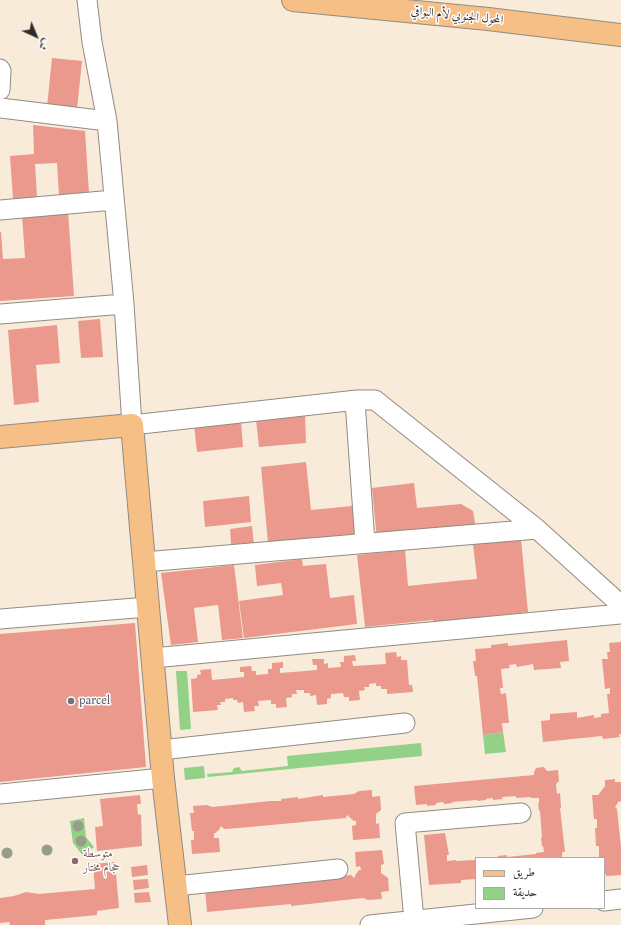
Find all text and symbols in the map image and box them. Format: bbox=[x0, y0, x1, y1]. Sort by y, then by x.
street label: المحول الجنوبي لأم البواقي bbox=[410, 4, 504, 28]
north arrow bbox=[16, 16, 56, 56]
text: ش bbox=[35, 35, 54, 54]
place label: parcel bbox=[79, 694, 110, 708]
marker: parcel bbox=[66, 696, 76, 706]
place label: متوسطة حجام مختار bbox=[83, 847, 120, 875]
marker: متوسطة حجام مختار bbox=[70, 856, 80, 866]
legend bbox=[475, 857, 605, 909]
text: طريق bbox=[513, 863, 535, 880]
text: حديقة bbox=[513, 883, 537, 900]

